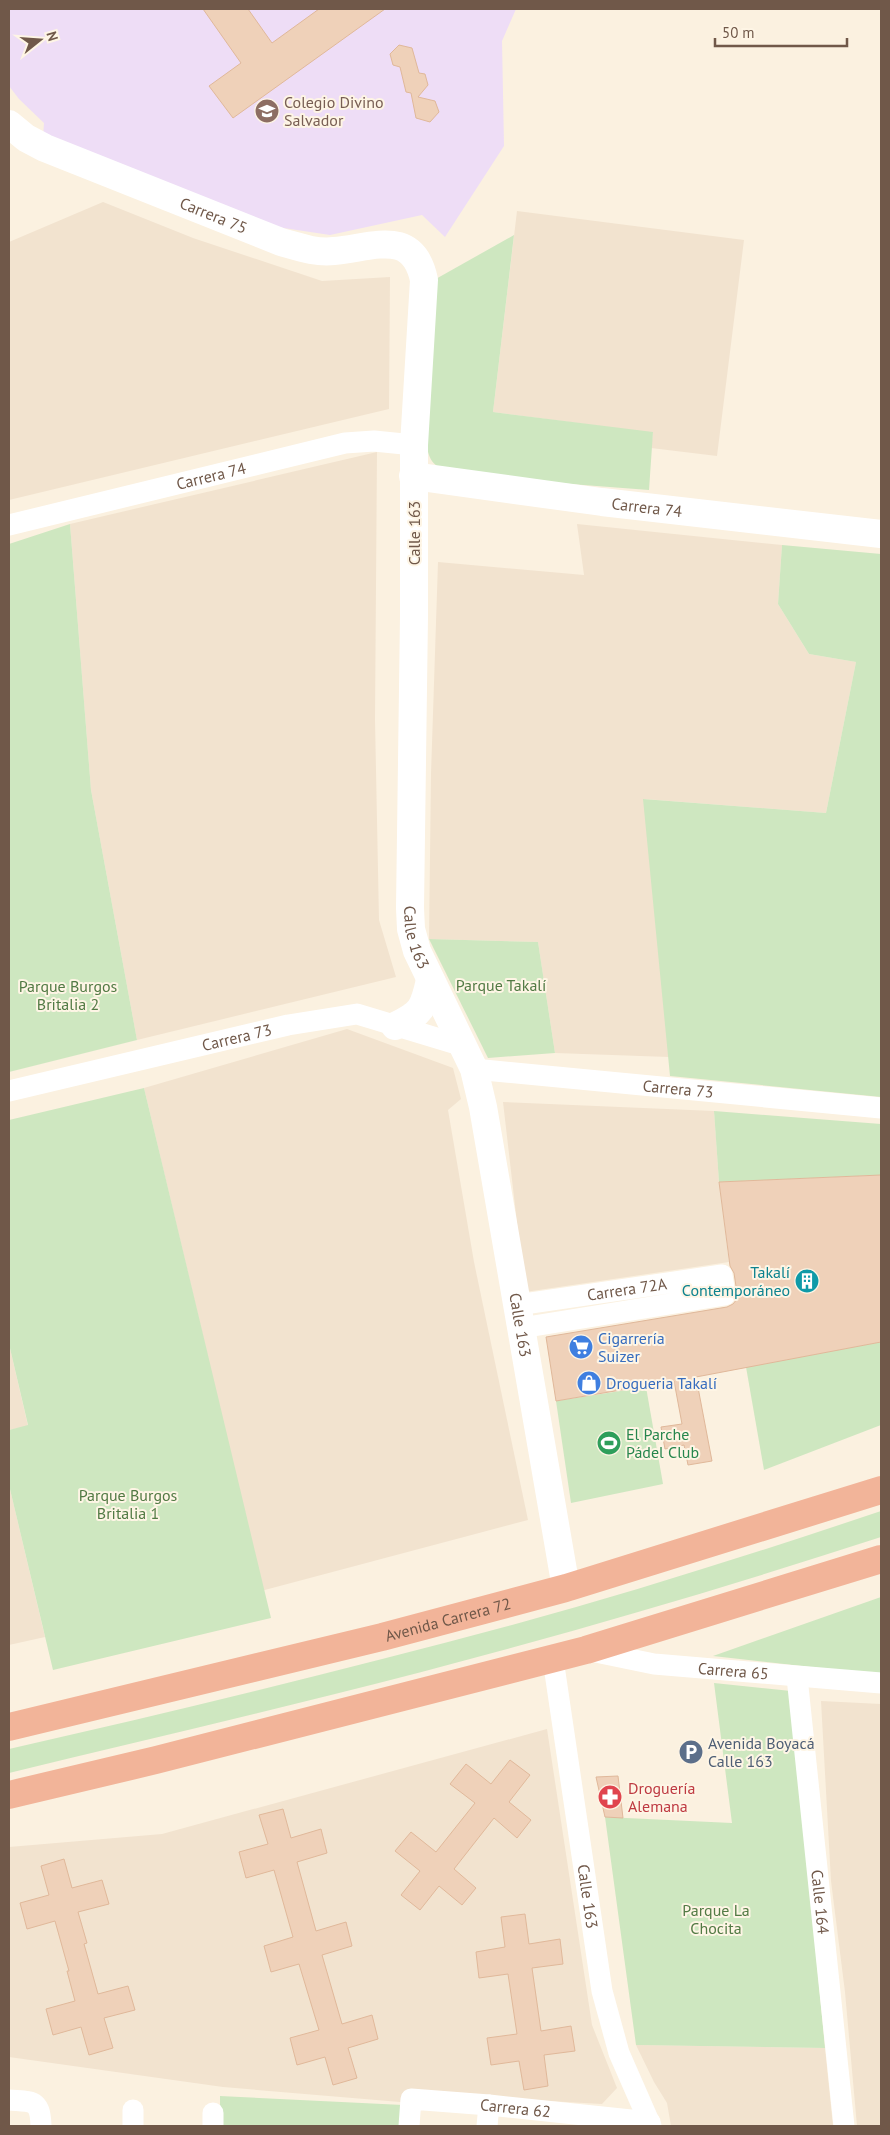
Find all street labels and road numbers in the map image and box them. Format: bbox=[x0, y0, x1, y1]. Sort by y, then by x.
street label: Carrera 75 bbox=[177, 193, 250, 238]
street label: Carrera 74 bbox=[174, 457, 248, 494]
street label: Carrera 74 bbox=[611, 493, 684, 521]
street label: Calle 163 bbox=[404, 501, 424, 565]
street label: Calle 163 bbox=[400, 905, 434, 972]
street label: Carrera 73 bbox=[200, 1019, 274, 1055]
street label: Carrera 73 bbox=[642, 1075, 714, 1102]
street label: Carrera 72A bbox=[586, 1273, 669, 1305]
street label: Calle 163 bbox=[505, 1291, 536, 1359]
street label: Avenida Carrera 72 bbox=[383, 1593, 513, 1646]
street label: Carrera 65 bbox=[697, 1658, 770, 1684]
street label: Calle 163 bbox=[573, 1863, 603, 1930]
street label: Calle 164 bbox=[807, 1869, 834, 1935]
street label: Carrera 62 bbox=[479, 2094, 552, 2121]

